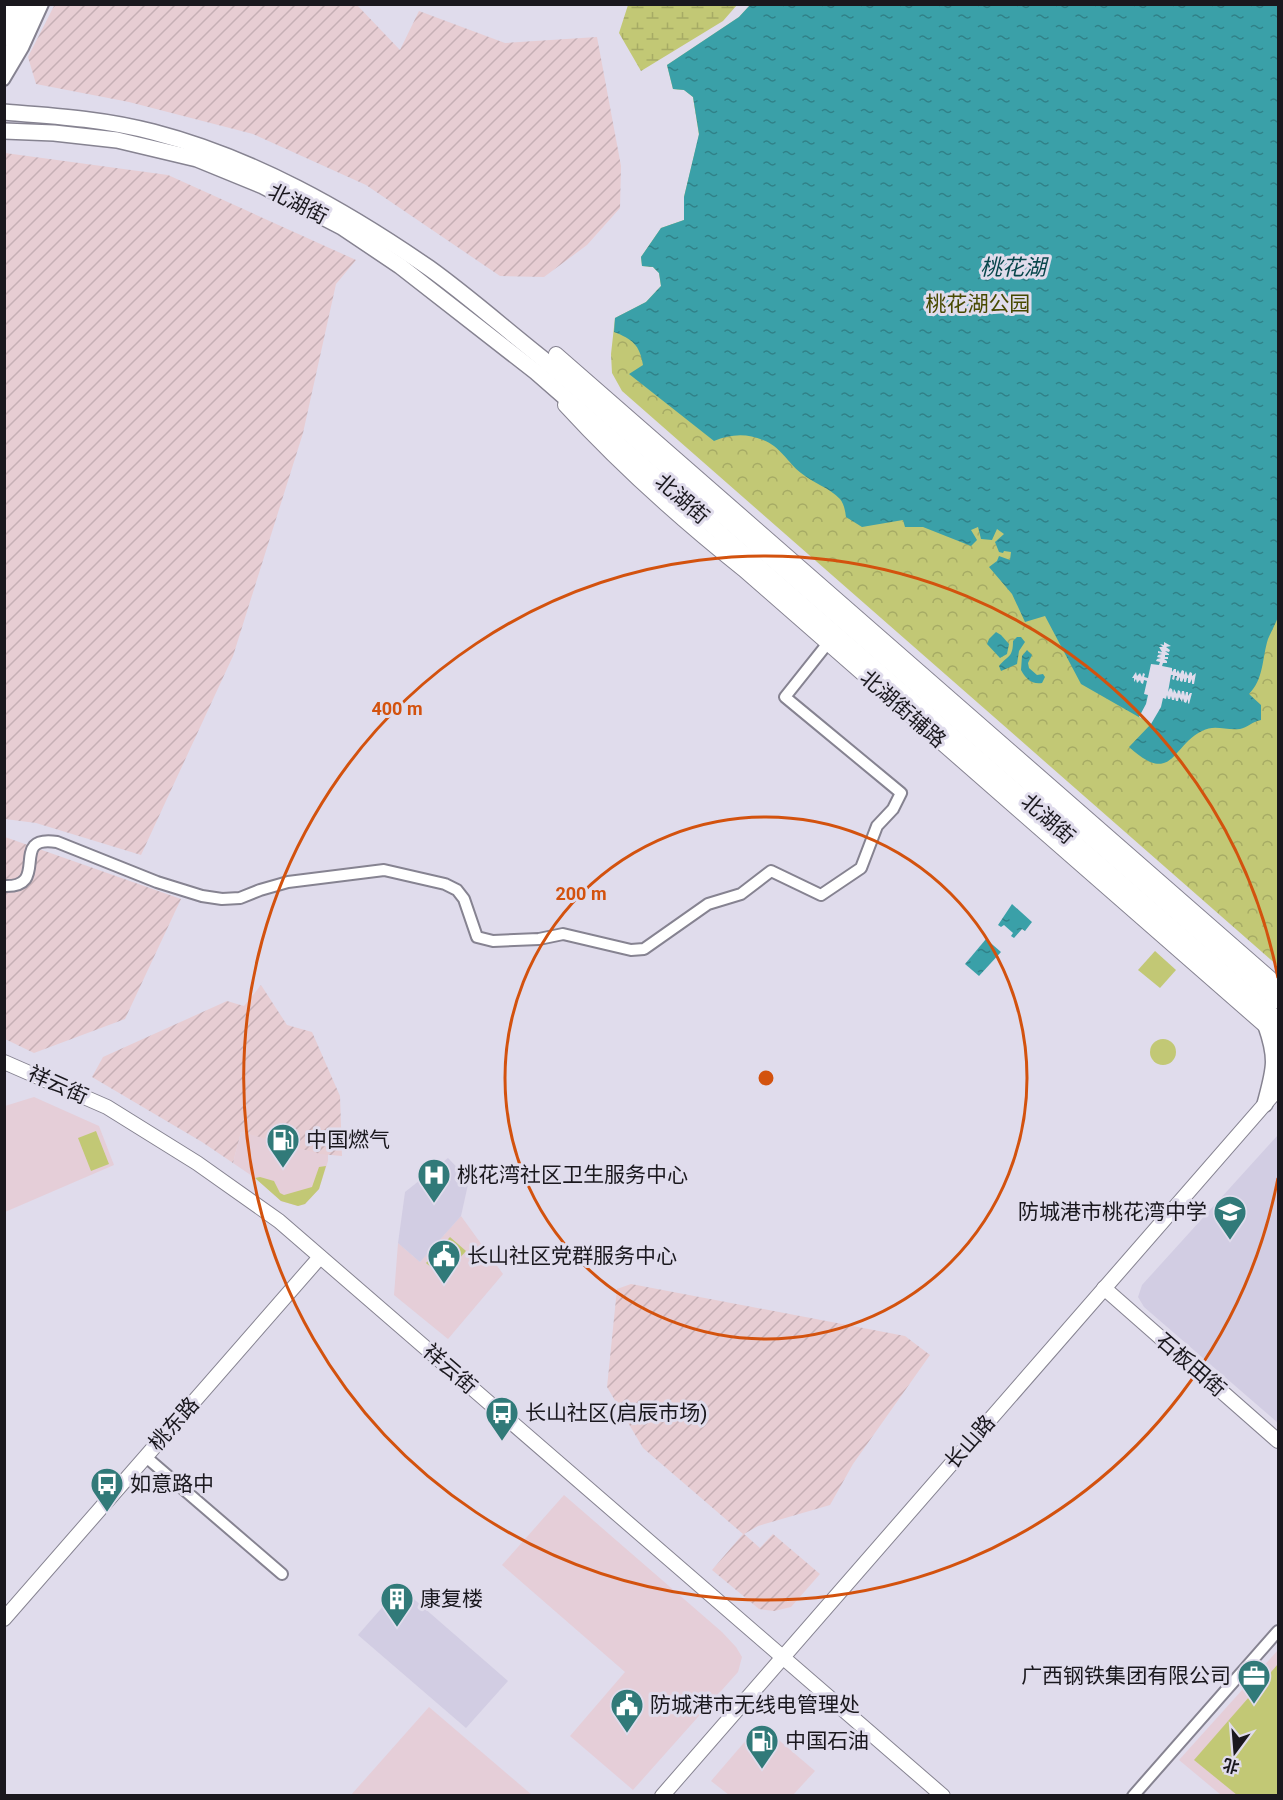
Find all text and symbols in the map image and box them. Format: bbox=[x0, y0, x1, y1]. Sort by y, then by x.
street label: 北湖街 bbox=[264, 179, 332, 229]
water label: 桃花湖 bbox=[980, 255, 1049, 280]
park label: 桃花湖公园 bbox=[926, 292, 1031, 316]
street label: 北湖街 bbox=[650, 469, 714, 529]
street label: 北湖街辅路 bbox=[856, 666, 950, 752]
text: 400 m bbox=[371, 698, 423, 719]
street label: 北湖街 bbox=[1016, 789, 1080, 849]
text: 200 m bbox=[555, 883, 607, 904]
street label: 祥云街 bbox=[24, 1061, 92, 1109]
centre of rings bbox=[756, 1068, 776, 1088]
fuel station icon: 中国燃气 bbox=[265, 1122, 301, 1169]
place label: 中国燃气 bbox=[306, 1128, 390, 1152]
hospital icon: 桃花湾社区卫生服务中心 bbox=[416, 1157, 452, 1204]
place label: 桃花湾社区卫生服务中心 bbox=[457, 1163, 688, 1187]
school or university icon: 防城港市桃花湾中学 bbox=[1212, 1194, 1248, 1241]
place label: 防城港市桃花湾中学 bbox=[1018, 1200, 1207, 1224]
public building icon: 长山社区党群服务中心 bbox=[426, 1238, 462, 1285]
place label: 长山社区党群服务中心 bbox=[467, 1244, 677, 1268]
street label: 石板田街 bbox=[1151, 1328, 1231, 1402]
street label: 祥云街 bbox=[418, 1339, 482, 1399]
street label: 桃东路 bbox=[144, 1392, 204, 1456]
bus stop icon: 长山社区(启辰市场) bbox=[484, 1395, 520, 1442]
place label: 长山社区(启辰市场) bbox=[525, 1401, 708, 1425]
street label: 长山路 bbox=[940, 1410, 1000, 1474]
bus stop icon: 如意路中 bbox=[89, 1466, 125, 1513]
place label: 如意路中 bbox=[130, 1472, 214, 1496]
building icon: 康复楼 bbox=[379, 1581, 415, 1628]
place label: 康复楼 bbox=[420, 1587, 483, 1611]
office icon: 广西钢铁集团有限公司 bbox=[1236, 1658, 1272, 1705]
place label: 广西钢铁集团有限公司 bbox=[1021, 1664, 1231, 1688]
public building icon: 防城港市无线电管理处 bbox=[609, 1687, 645, 1734]
place label: 防城港市无线电管理处 bbox=[650, 1693, 860, 1717]
north arrow bbox=[1205, 1722, 1265, 1782]
fuel station icon: 中国石油 bbox=[744, 1723, 780, 1770]
place label: 中国石油 bbox=[785, 1729, 869, 1753]
text: 北 bbox=[1221, 1755, 1241, 1777]

